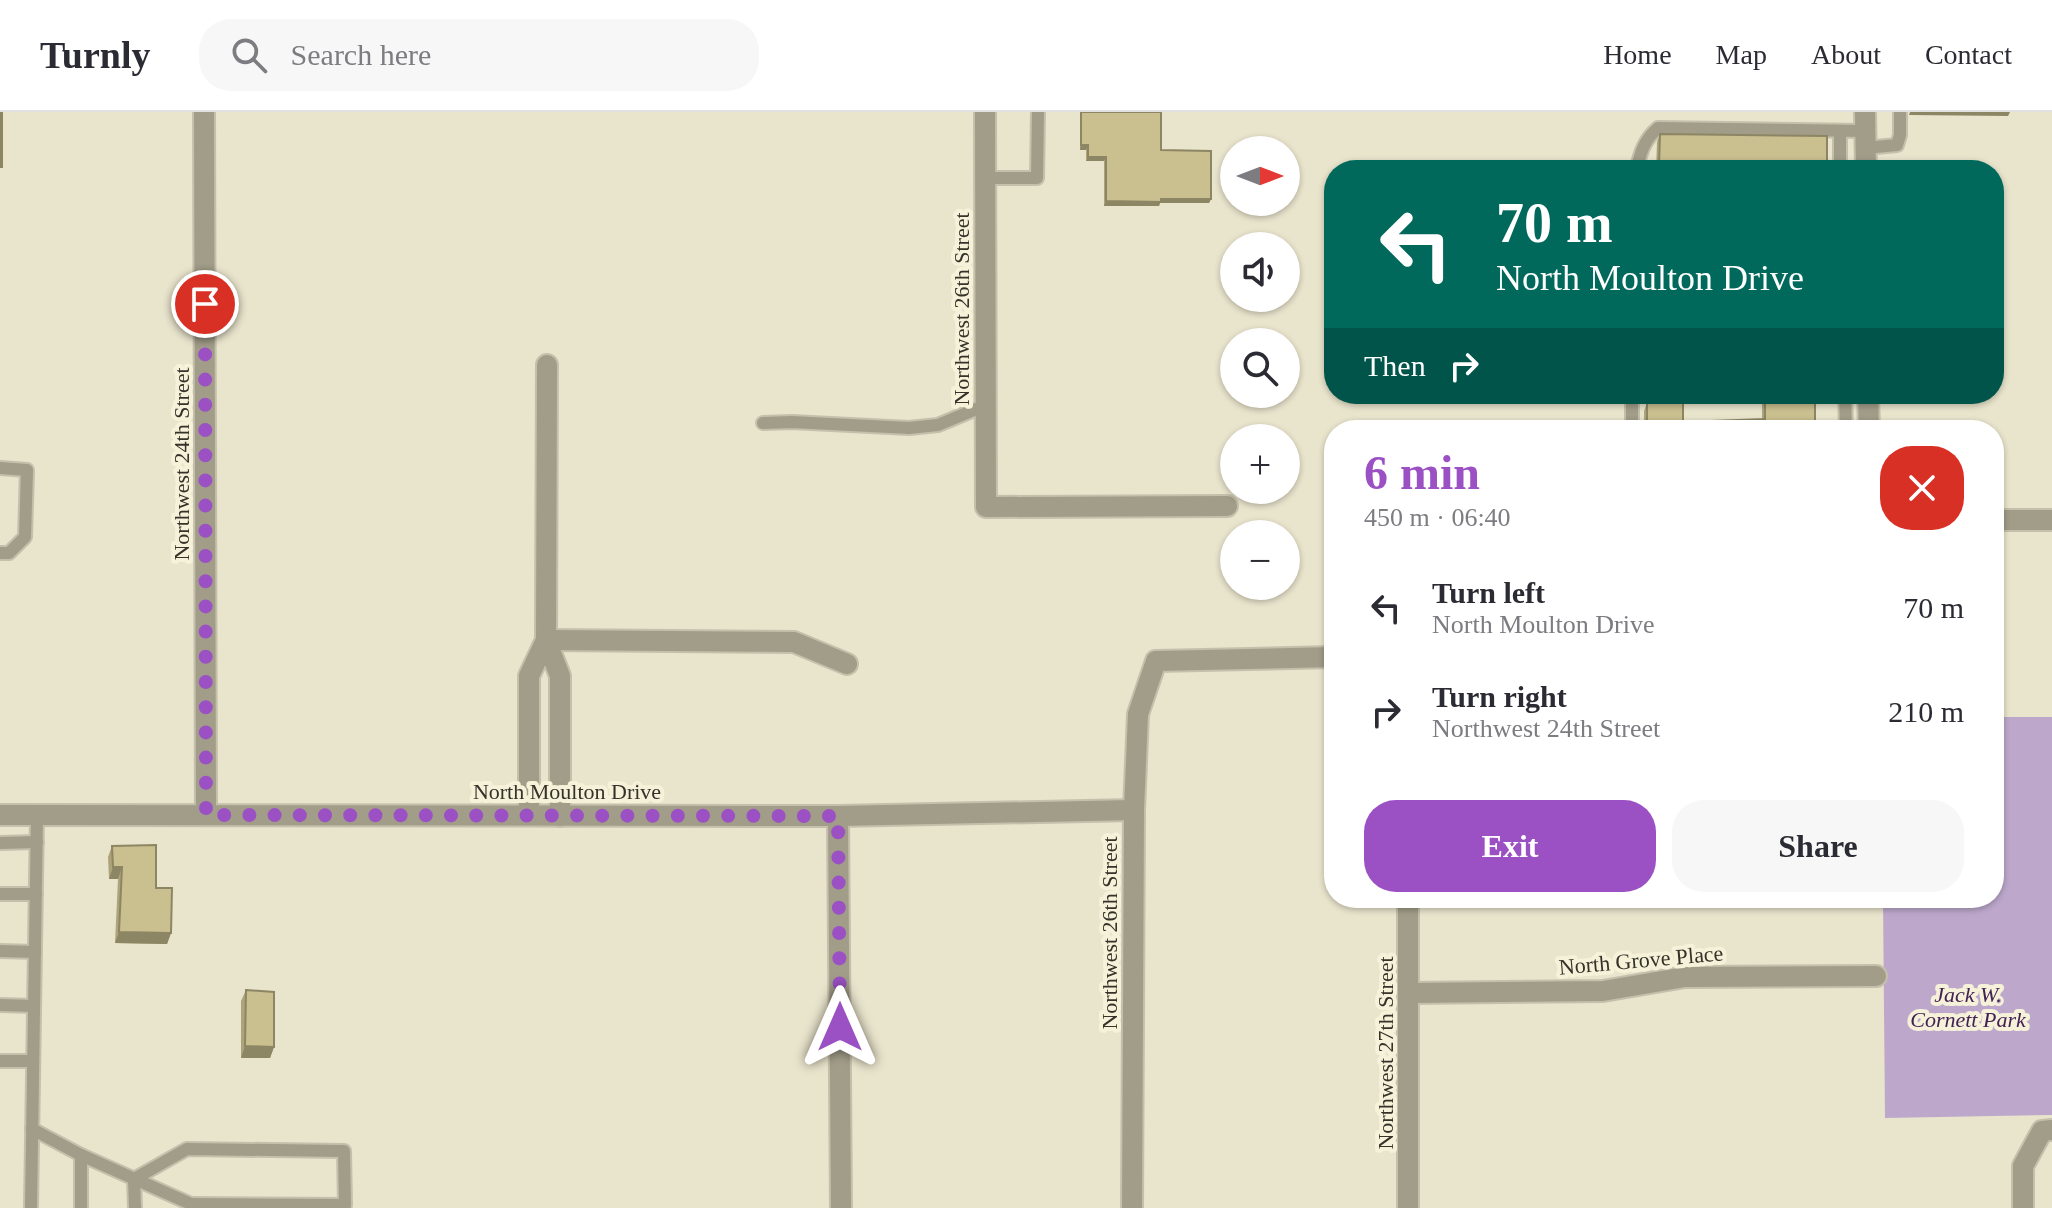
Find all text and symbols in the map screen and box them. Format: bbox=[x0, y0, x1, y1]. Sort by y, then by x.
search box bbox=[199, 19, 759, 91]
icon: search bbox=[227, 33, 271, 77]
text: Turnly bbox=[40, 34, 151, 76]
text: Search here bbox=[291, 38, 431, 71]
text: Home bbox=[1603, 39, 1672, 70]
text: Map bbox=[1716, 39, 1767, 70]
text: About bbox=[1811, 39, 1881, 70]
text: Contact bbox=[1925, 39, 2012, 70]
north arrow bbox=[1220, 136, 1300, 216]
map controls bbox=[1220, 136, 1300, 600]
icon: left bbox=[1364, 192, 1468, 296]
text: 70 m bbox=[1496, 192, 1613, 254]
street label: Northwest 26th Street bbox=[949, 212, 974, 406]
button: sound bbox=[1220, 232, 1300, 312]
text: North Moulton Drive bbox=[1496, 258, 1804, 298]
pin bbox=[171, 270, 239, 338]
icon: arrive bbox=[183, 282, 227, 326]
button: search bbox=[1220, 328, 1300, 408]
icon: right bbox=[1442, 344, 1486, 388]
text: Then bbox=[1364, 349, 1426, 382]
street label: Northwest 24th Street bbox=[169, 367, 194, 561]
button: + bbox=[1220, 424, 1300, 504]
text: 6 min bbox=[1364, 446, 1480, 499]
button: close bbox=[1880, 446, 1964, 530]
text: 450 m · 06:40 bbox=[1364, 503, 1511, 532]
button: − bbox=[1220, 520, 1300, 600]
text: Turn left bbox=[1432, 576, 1545, 609]
icon: left bbox=[1364, 586, 1408, 630]
text: 70 m bbox=[1903, 591, 1964, 624]
text: North Moulton Drive bbox=[1432, 610, 1654, 639]
text: Turn right bbox=[1432, 680, 1567, 713]
icon: right bbox=[1364, 690, 1408, 734]
text: 210 m bbox=[1888, 695, 1964, 728]
text: Northwest 24th Street bbox=[1432, 714, 1660, 743]
street label: North Moulton Drive bbox=[473, 779, 661, 804]
button: Exit bbox=[1364, 800, 1656, 892]
button: Share bbox=[1672, 800, 1964, 892]
street label: Northwest 26th Street bbox=[1097, 836, 1122, 1030]
street label: North Grove Place bbox=[1558, 940, 1724, 980]
street label: Northwest 27th Street bbox=[1373, 956, 1398, 1150]
park label: Jack W. Cornett Park bbox=[1910, 982, 2027, 1032]
position arrow bbox=[798, 985, 882, 1069]

